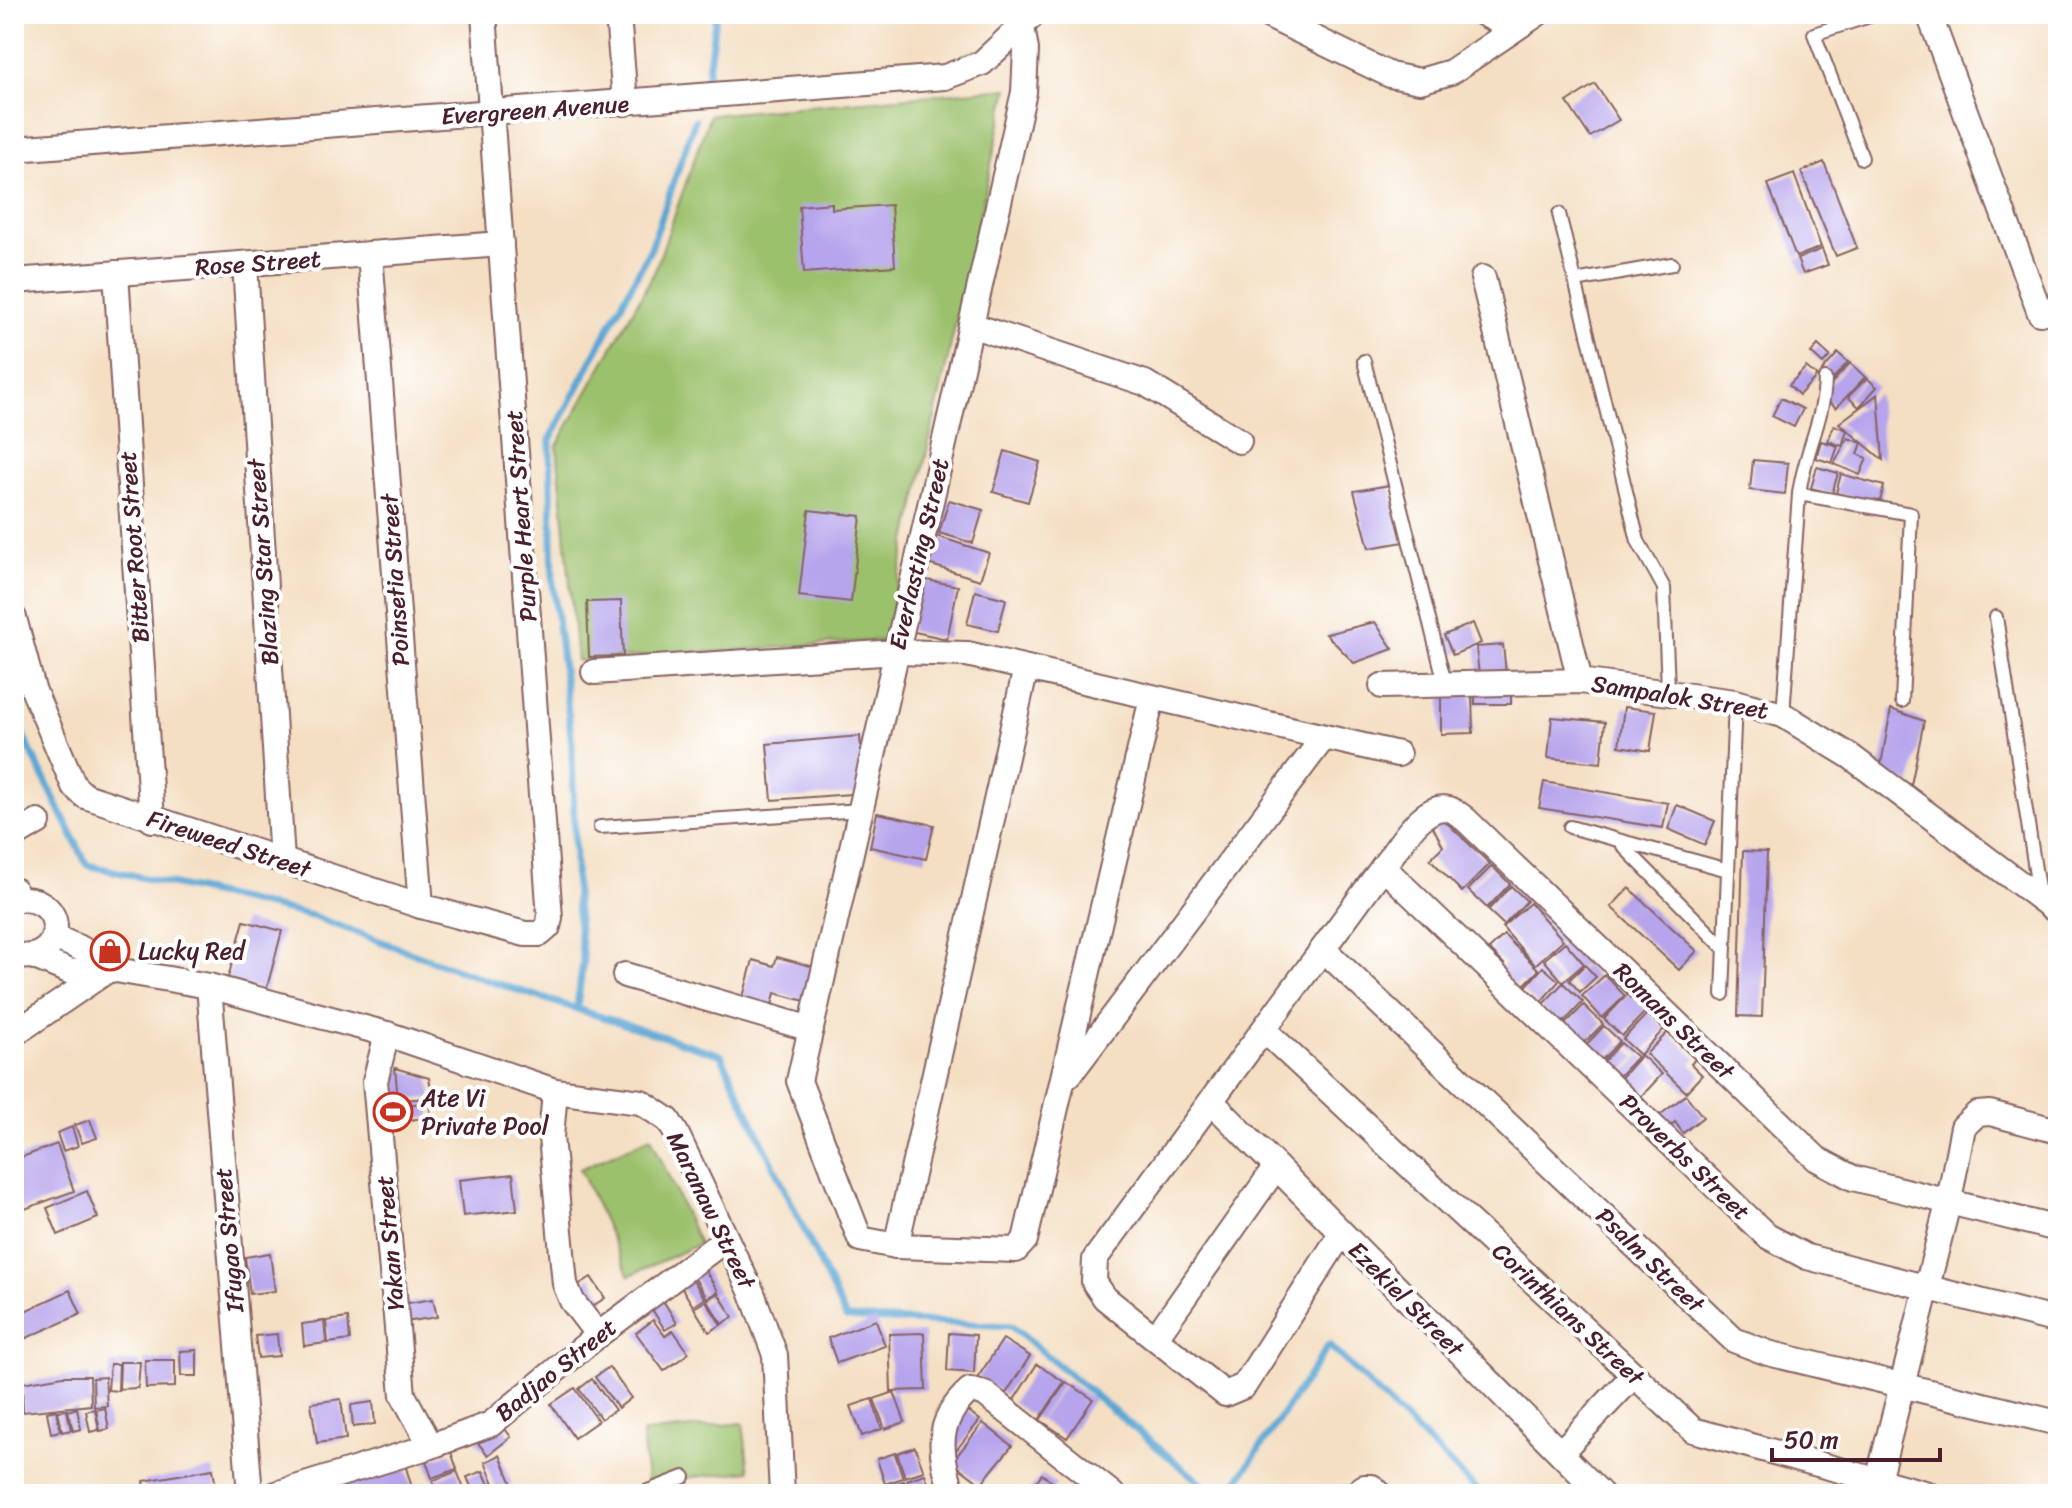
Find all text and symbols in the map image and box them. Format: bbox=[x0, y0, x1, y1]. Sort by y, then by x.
street label: Evergreen Avenue bbox=[440, 82, 631, 138]
street label: Rose Street bbox=[194, 238, 322, 288]
street label: Purple Heart Street bbox=[493, 409, 549, 623]
street label: Bitter Root Street bbox=[106, 450, 162, 644]
street label: Everlasting Street bbox=[877, 454, 961, 654]
street label: Blazing Star Street bbox=[235, 456, 291, 667]
street label: Poinsetia Street bbox=[368, 491, 422, 668]
street label: Sampalok Street bbox=[1589, 662, 1771, 732]
street label: Fireweed Street bbox=[142, 798, 318, 891]
shop icon: Lucky Red bbox=[89, 930, 131, 972]
place label: Lucky Red bbox=[138, 930, 247, 972]
street label: Romans Street bbox=[1603, 952, 1746, 1091]
place label: Ate Vi Private Pool bbox=[420, 1077, 550, 1147]
street label: Proverbs Street bbox=[1609, 1083, 1761, 1231]
sports icon: Ate Vi Private Pool bbox=[372, 1091, 414, 1133]
street label: Maranaw Street bbox=[655, 1124, 768, 1297]
street label: Ifugao Street bbox=[202, 1166, 256, 1315]
street label: Yakan Street bbox=[363, 1174, 417, 1312]
street label: Psalm Street bbox=[1585, 1197, 1716, 1324]
street label: Ezekiel Street bbox=[1338, 1231, 1475, 1368]
street label: Corinthians Street bbox=[1482, 1232, 1655, 1397]
street label: Badjao Street bbox=[485, 1307, 627, 1433]
scale bar bbox=[1772, 1412, 1940, 1462]
text: 50 m bbox=[1784, 1419, 1839, 1461]

